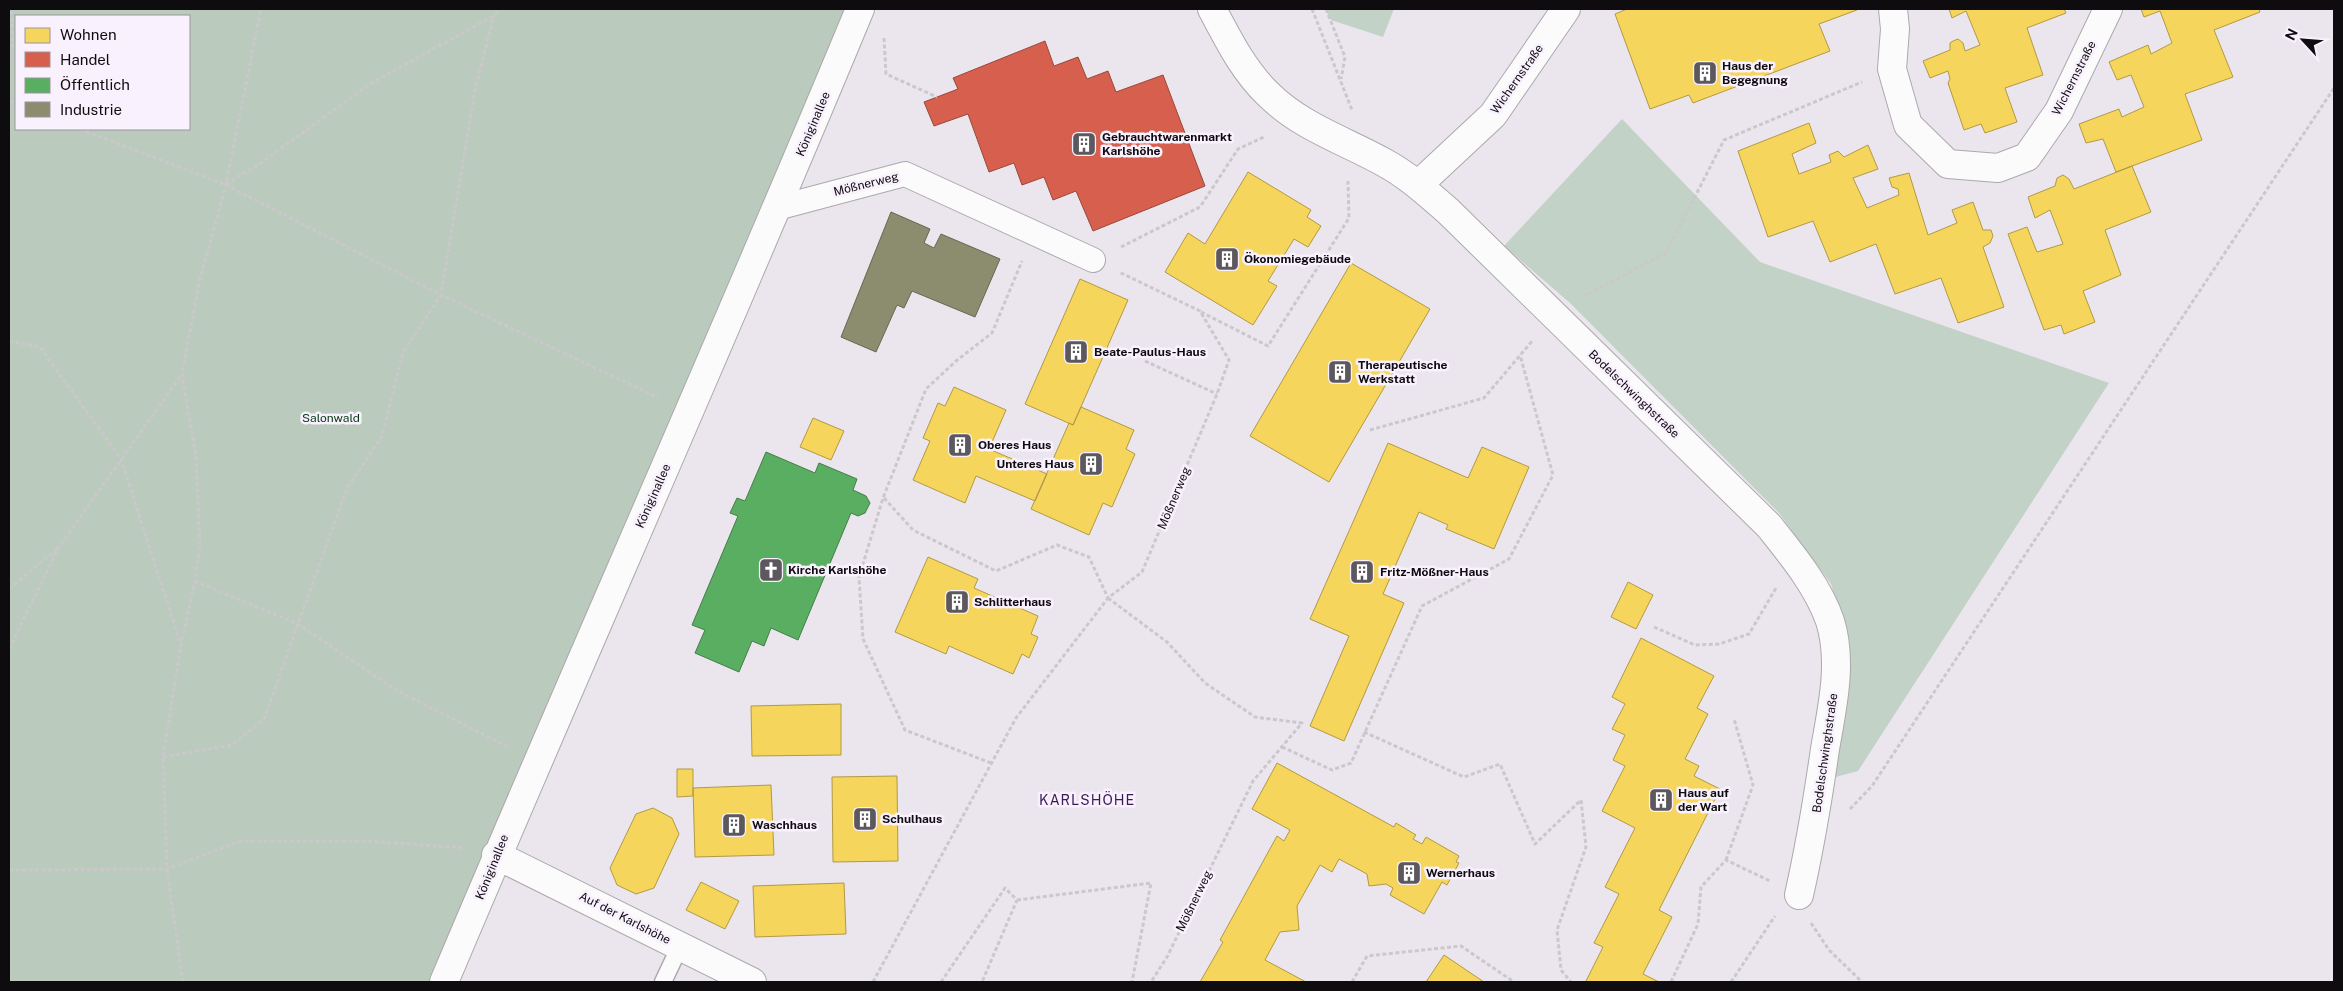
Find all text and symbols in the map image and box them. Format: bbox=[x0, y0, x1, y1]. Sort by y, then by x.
legend bbox=[15, 15, 190, 130]
north arrow bbox=[2278, 15, 2328, 65]
text: Wohnen bbox=[60, 26, 117, 43]
text: N bbox=[2282, 26, 2301, 43]
street label: Wichernstraße bbox=[2049, 38, 2099, 118]
street label: Wichernstraße bbox=[1488, 41, 1546, 116]
text: Handel bbox=[60, 51, 110, 68]
place label: Haus der Begegnung bbox=[1722, 59, 1788, 87]
building icon: Haus der Begegnung bbox=[1692, 60, 1718, 86]
text: Öffentlich bbox=[60, 75, 130, 93]
street label: Königinallee bbox=[793, 89, 833, 158]
text: Industrie bbox=[60, 101, 122, 118]
place label: Gebrauchtwarenmarkt Karlshöhe bbox=[1102, 130, 1232, 158]
building icon: Gebrauchtwarenmarkt Karlshöhe bbox=[1071, 131, 1097, 157]
street label: Mößnerweg bbox=[832, 169, 900, 199]
building icon: Ökonomiegebäude bbox=[1214, 246, 1240, 272]
place label: Ökonomiegebäude bbox=[1244, 251, 1351, 266]
building icon: Beate-Paulus-Haus bbox=[1063, 339, 1089, 365]
place label: Beate-Paulus-Haus bbox=[1094, 345, 1206, 359]
street label: Bodelschwinghstraße bbox=[1586, 347, 1682, 441]
place label: Therapeutische Werkstatt bbox=[1358, 358, 1447, 386]
building icon: Therapeutische Werkstatt bbox=[1327, 359, 1353, 385]
park label: Salonwald bbox=[302, 411, 360, 425]
building icon: Oberes Haus bbox=[947, 432, 973, 458]
place label: Oberes Haus bbox=[978, 438, 1051, 452]
building icon: Unteres Haus bbox=[1078, 451, 1104, 477]
place label: Unteres Haus bbox=[996, 457, 1074, 471]
street label: Königinallee bbox=[633, 461, 673, 530]
street label: Mößnerweg bbox=[1155, 465, 1193, 531]
church icon: Kirche Karlshöhe bbox=[758, 557, 784, 583]
building icon: Fritz-Mößner-Haus bbox=[1349, 559, 1375, 585]
place label: Kirche Karlshöhe bbox=[788, 563, 886, 577]
place label: Fritz-Mößner-Haus bbox=[1380, 565, 1489, 579]
building icon: Schlitterhaus bbox=[944, 589, 970, 615]
place label: Schlitterhaus bbox=[974, 595, 1052, 609]
street label: Bodelschwinghstraße bbox=[1810, 692, 1840, 814]
place label: Haus auf der Wart bbox=[1678, 786, 1729, 814]
building icon: Haus auf der Wart bbox=[1648, 787, 1674, 813]
district label: KARLSHÖHE bbox=[1039, 790, 1135, 808]
building icon: Schulhaus bbox=[852, 806, 878, 832]
building icon: Waschhaus bbox=[721, 812, 747, 838]
place label: Schulhaus bbox=[882, 812, 942, 826]
place label: Waschhaus bbox=[752, 818, 817, 832]
street label: Königinallee bbox=[473, 832, 511, 902]
building icon: Wernerhaus bbox=[1396, 860, 1422, 886]
place label: Wernerhaus bbox=[1426, 866, 1495, 880]
street label: Mößnerweg bbox=[1173, 868, 1215, 934]
street label: Auf der Karlshöhe bbox=[577, 889, 673, 947]

